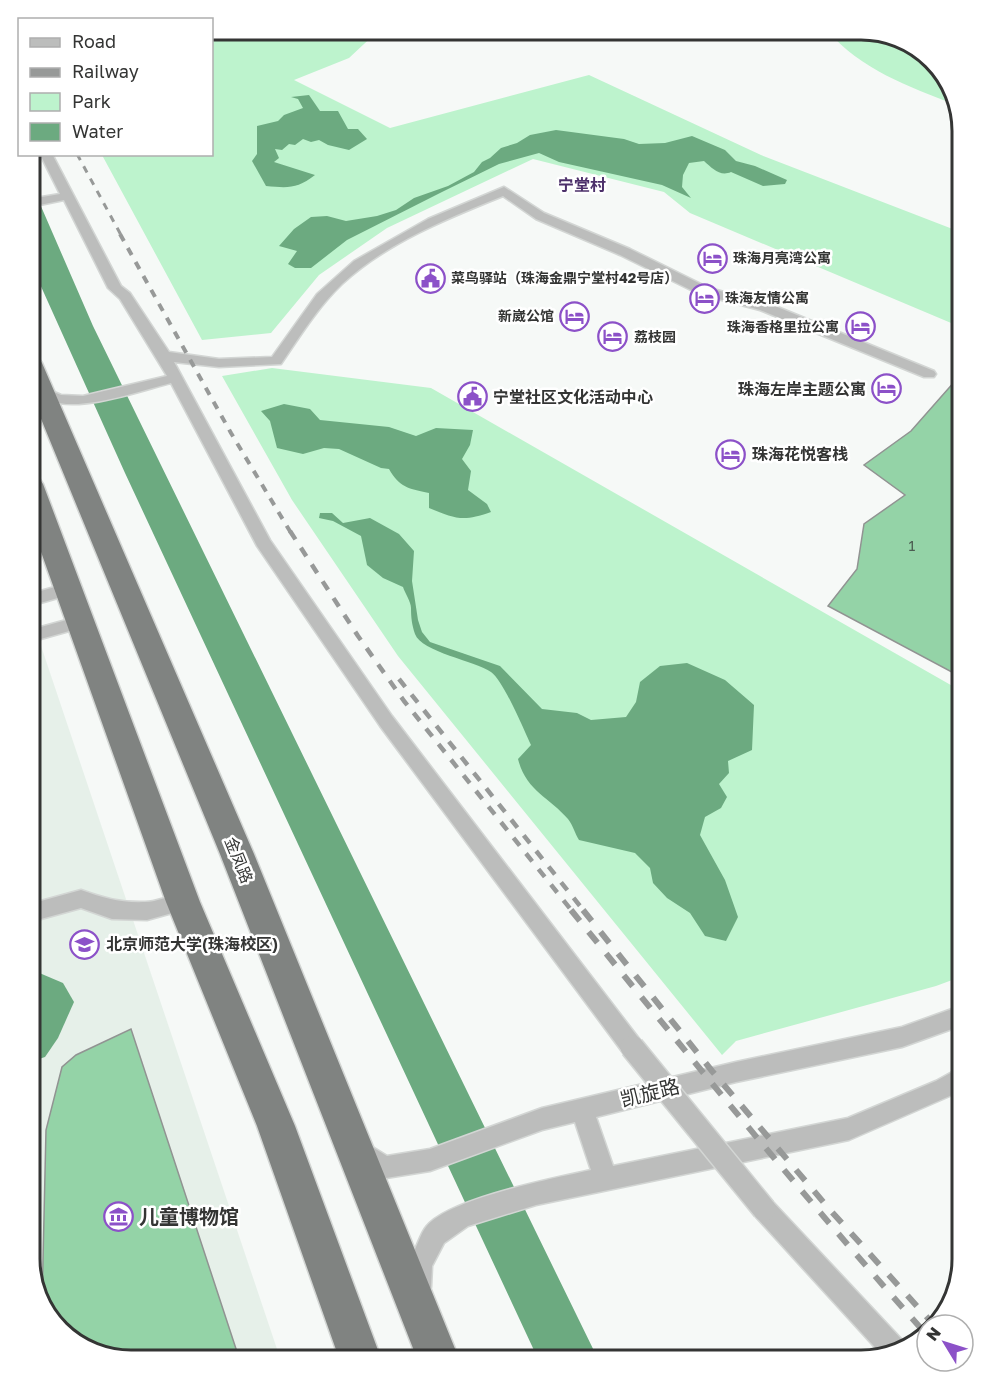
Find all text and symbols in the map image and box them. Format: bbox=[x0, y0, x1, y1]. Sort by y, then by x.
legend bbox=[18, 18, 213, 156]
text: Road bbox=[72, 30, 116, 52]
text: Railway bbox=[72, 60, 139, 82]
text: Park bbox=[72, 90, 111, 112]
text: Water bbox=[72, 120, 123, 142]
district label: 宁堂村 bbox=[558, 175, 606, 195]
hotel icon: 珠海月亮湾公寓 bbox=[696, 242, 728, 274]
place label: 珠海月亮湾公寓 bbox=[733, 249, 831, 266]
public building icon: 菜鸟驿站（珠海金鼎宁堂村42号店） bbox=[414, 262, 446, 294]
place label: 菜鸟驿站（珠海金鼎宁堂村42号店） bbox=[451, 269, 678, 286]
hotel icon: 珠海友情公寓 bbox=[688, 282, 720, 314]
place label: 珠海友情公寓 bbox=[725, 289, 809, 306]
hotel icon: 新崴公馆 bbox=[559, 300, 591, 332]
place label: 新崴公馆 bbox=[498, 307, 554, 324]
hotel icon: 珠海香格里拉公寓 bbox=[844, 311, 876, 343]
place label: 珠海香格里拉公寓 bbox=[727, 318, 839, 335]
hotel icon: 荔枝园 bbox=[597, 321, 629, 353]
place label: 荔枝园 bbox=[634, 328, 676, 345]
hotel icon: 珠海左岸主题公寓 bbox=[871, 373, 903, 405]
place label: 珠海左岸主题公寓 bbox=[738, 379, 866, 399]
public building icon: 宁堂社区文化活动中心 bbox=[456, 381, 488, 413]
place label: 宁堂社区文化活动中心 bbox=[493, 387, 653, 407]
hotel icon: 珠海花悦客栈 bbox=[715, 438, 747, 470]
place label: 珠海花悦客栈 bbox=[752, 444, 848, 464]
house number: 1 bbox=[909, 537, 916, 554]
street label: 金凤路 bbox=[221, 834, 257, 886]
school or university icon: 北京师范大学(珠海校区) bbox=[69, 928, 101, 960]
place label: 北京师范大学(珠海校区) bbox=[106, 934, 278, 954]
street label: 凯旋路 bbox=[618, 1073, 682, 1111]
museum icon: 儿童博物馆 bbox=[102, 1201, 134, 1233]
place label: 儿童博物馆 bbox=[139, 1204, 239, 1228]
north arrow bbox=[915, 1313, 975, 1373]
text: N bbox=[922, 1323, 945, 1345]

